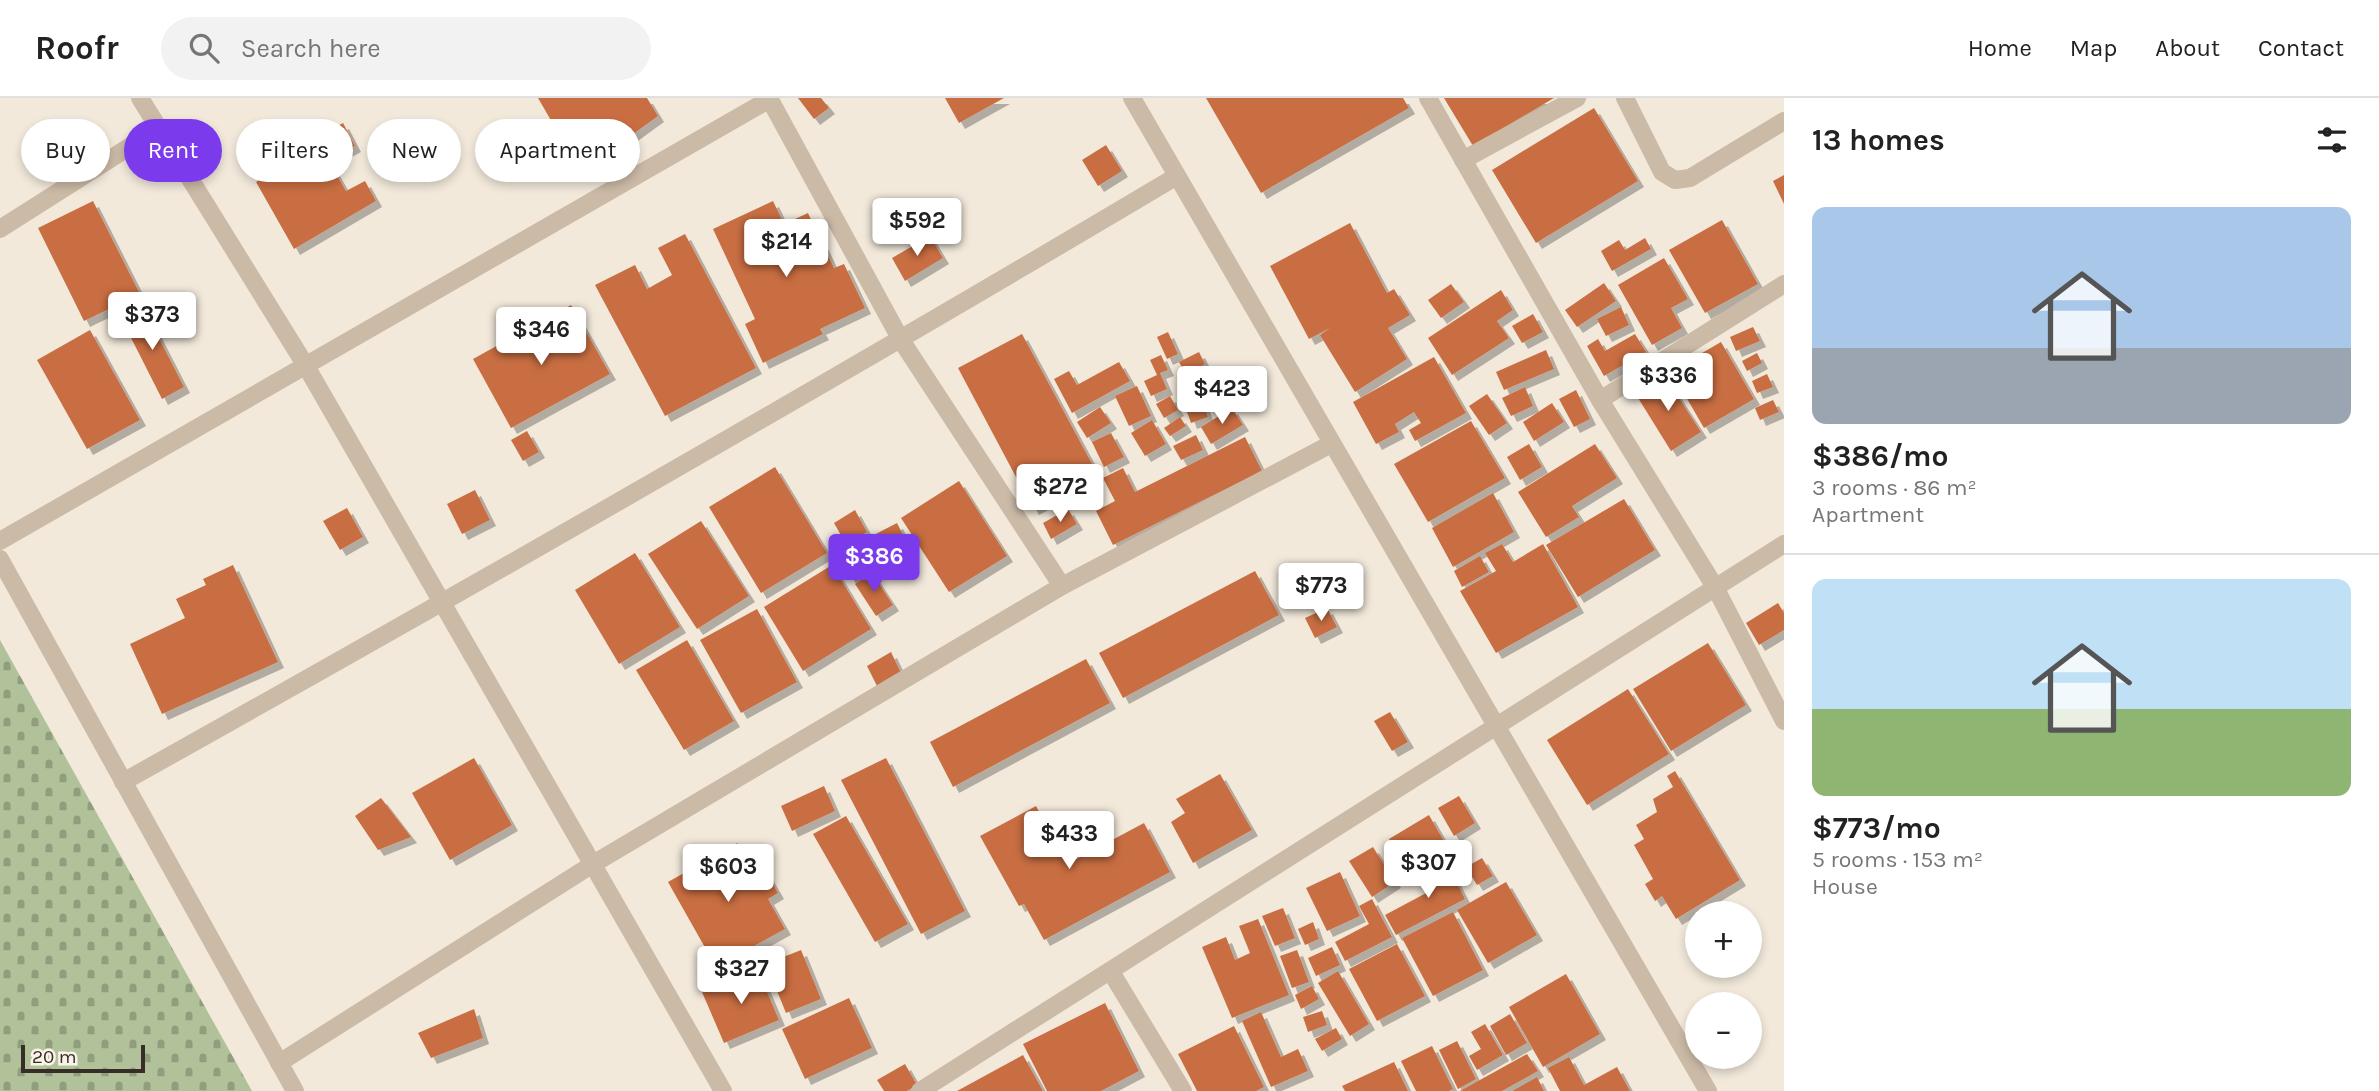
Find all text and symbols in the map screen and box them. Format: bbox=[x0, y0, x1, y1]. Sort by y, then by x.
search box bbox=[161, 17, 651, 80]
text: Roofr bbox=[35, 29, 119, 67]
icon: search bbox=[185, 29, 223, 67]
text: Search here bbox=[241, 33, 381, 64]
text: Home bbox=[1968, 34, 2032, 62]
text: Map bbox=[2070, 34, 2117, 62]
text: About bbox=[2155, 34, 2220, 62]
text: Contact bbox=[2258, 34, 2344, 62]
chip: Buy bbox=[21, 119, 110, 182]
chip: Rent bbox=[124, 119, 222, 182]
chip: Filters bbox=[236, 119, 353, 182]
chip: New bbox=[367, 119, 461, 182]
chip: Apartment bbox=[475, 119, 640, 182]
icon: filters bbox=[2313, 121, 2351, 159]
text: 13 homes bbox=[1812, 122, 1945, 158]
pin: $592 bbox=[876, 198, 958, 258]
text: $592 bbox=[888, 207, 946, 234]
pin: $214 bbox=[745, 220, 827, 279]
text: $214 bbox=[760, 228, 812, 255]
icon: home bbox=[2019, 253, 2145, 379]
pin: $373 bbox=[111, 292, 193, 352]
text: $373 bbox=[124, 301, 180, 328]
pin: $346 bbox=[500, 308, 582, 367]
text: $346 bbox=[512, 316, 570, 343]
pin: $336 bbox=[1627, 354, 1709, 413]
text: $336 bbox=[1639, 362, 1697, 389]
pin: $423 bbox=[1181, 366, 1263, 426]
text: $423 bbox=[1193, 375, 1251, 402]
text: $386/mo bbox=[1812, 438, 1949, 474]
pin: $272 bbox=[1019, 464, 1101, 524]
text: $272 bbox=[1032, 473, 1088, 500]
text: 3 rooms · 86 m² bbox=[1812, 474, 1977, 501]
text: Apartment bbox=[1812, 501, 1924, 528]
pin: $386 bbox=[833, 534, 915, 594]
text: $386 bbox=[845, 543, 903, 570]
pin: $773 bbox=[1280, 564, 1362, 623]
text: $773 bbox=[1294, 572, 1348, 599]
icon: home bbox=[2019, 625, 2145, 751]
text: $773/mo bbox=[1812, 810, 1941, 846]
pin: $433 bbox=[1028, 812, 1110, 871]
text: $433 bbox=[1040, 820, 1098, 847]
pin: $307 bbox=[1387, 840, 1469, 900]
pin: $603 bbox=[687, 844, 769, 904]
text: 5 rooms · 153 m² bbox=[1812, 846, 1983, 873]
text: $307 bbox=[1400, 849, 1456, 876]
text: $603 bbox=[699, 853, 757, 880]
text: House bbox=[1812, 873, 1878, 900]
map controls bbox=[1685, 901, 1762, 1069]
button: + bbox=[1685, 901, 1762, 978]
pin: $327 bbox=[700, 946, 782, 1006]
text: $327 bbox=[713, 955, 769, 982]
button: − bbox=[1685, 992, 1762, 1069]
scale bar bbox=[21, 1042, 145, 1074]
text: 20 m bbox=[32, 1046, 77, 1068]

